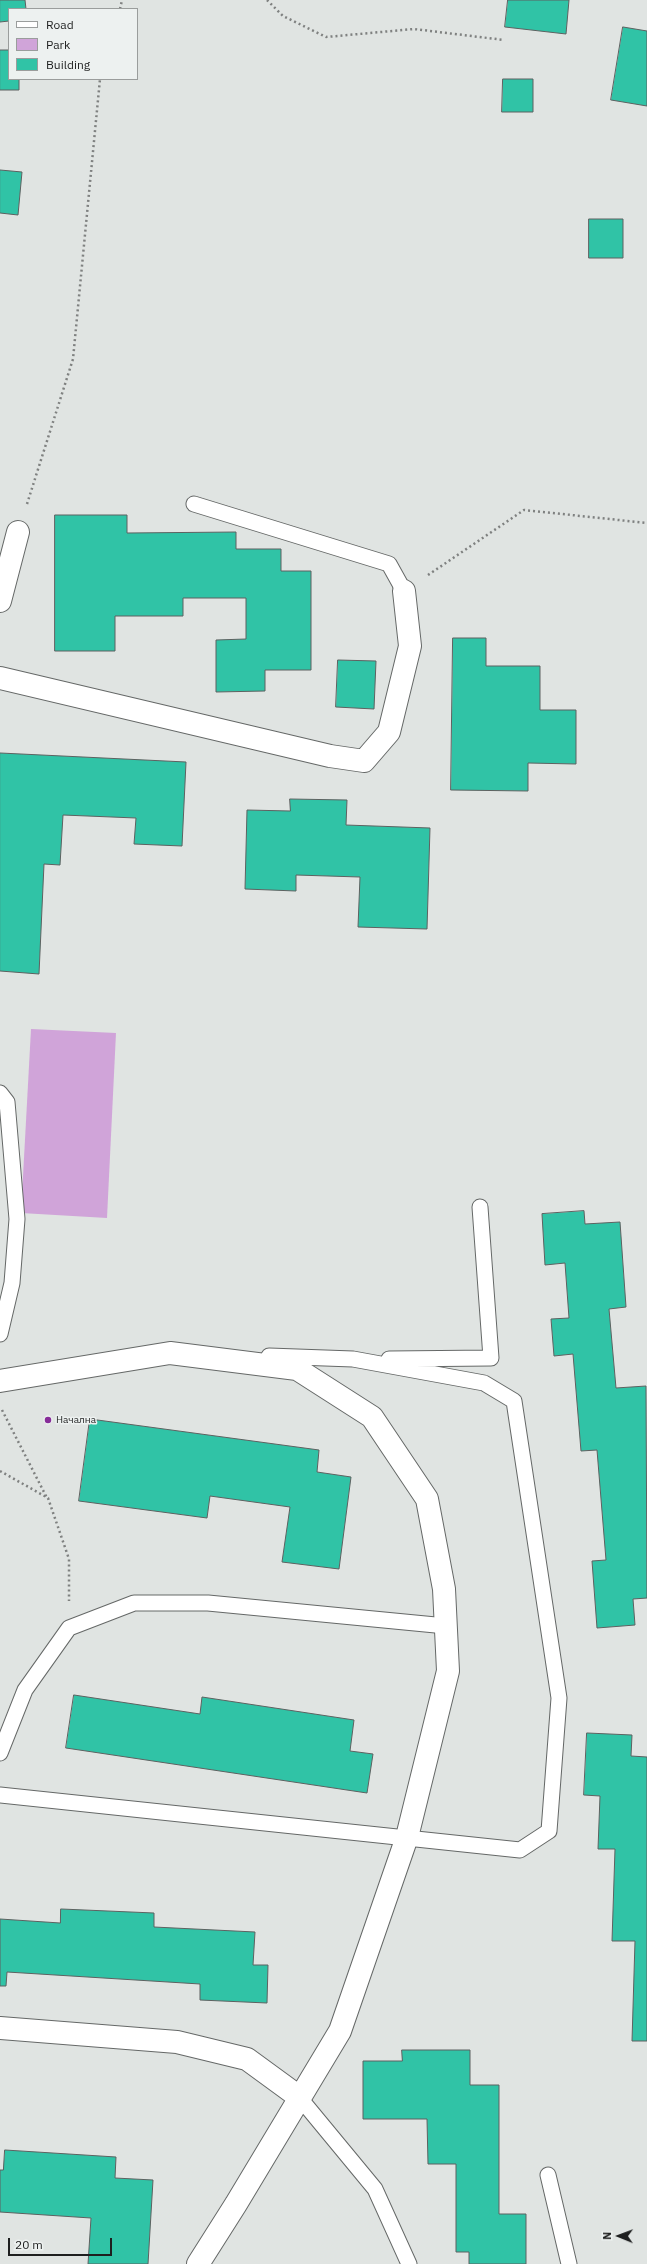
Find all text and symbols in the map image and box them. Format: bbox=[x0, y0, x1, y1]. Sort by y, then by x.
legend bbox=[8, 8, 138, 80]
text: Road bbox=[46, 17, 74, 32]
text: Park bbox=[46, 37, 70, 52]
text: Building bbox=[46, 57, 90, 72]
place label: Начална bbox=[56, 1414, 96, 1426]
marker: Начална bbox=[43, 1415, 53, 1425]
north arrow bbox=[599, 2216, 639, 2256]
scale bar bbox=[10, 2230, 114, 2256]
text: N bbox=[600, 2232, 614, 2240]
text: 20 m bbox=[15, 2237, 43, 2252]

